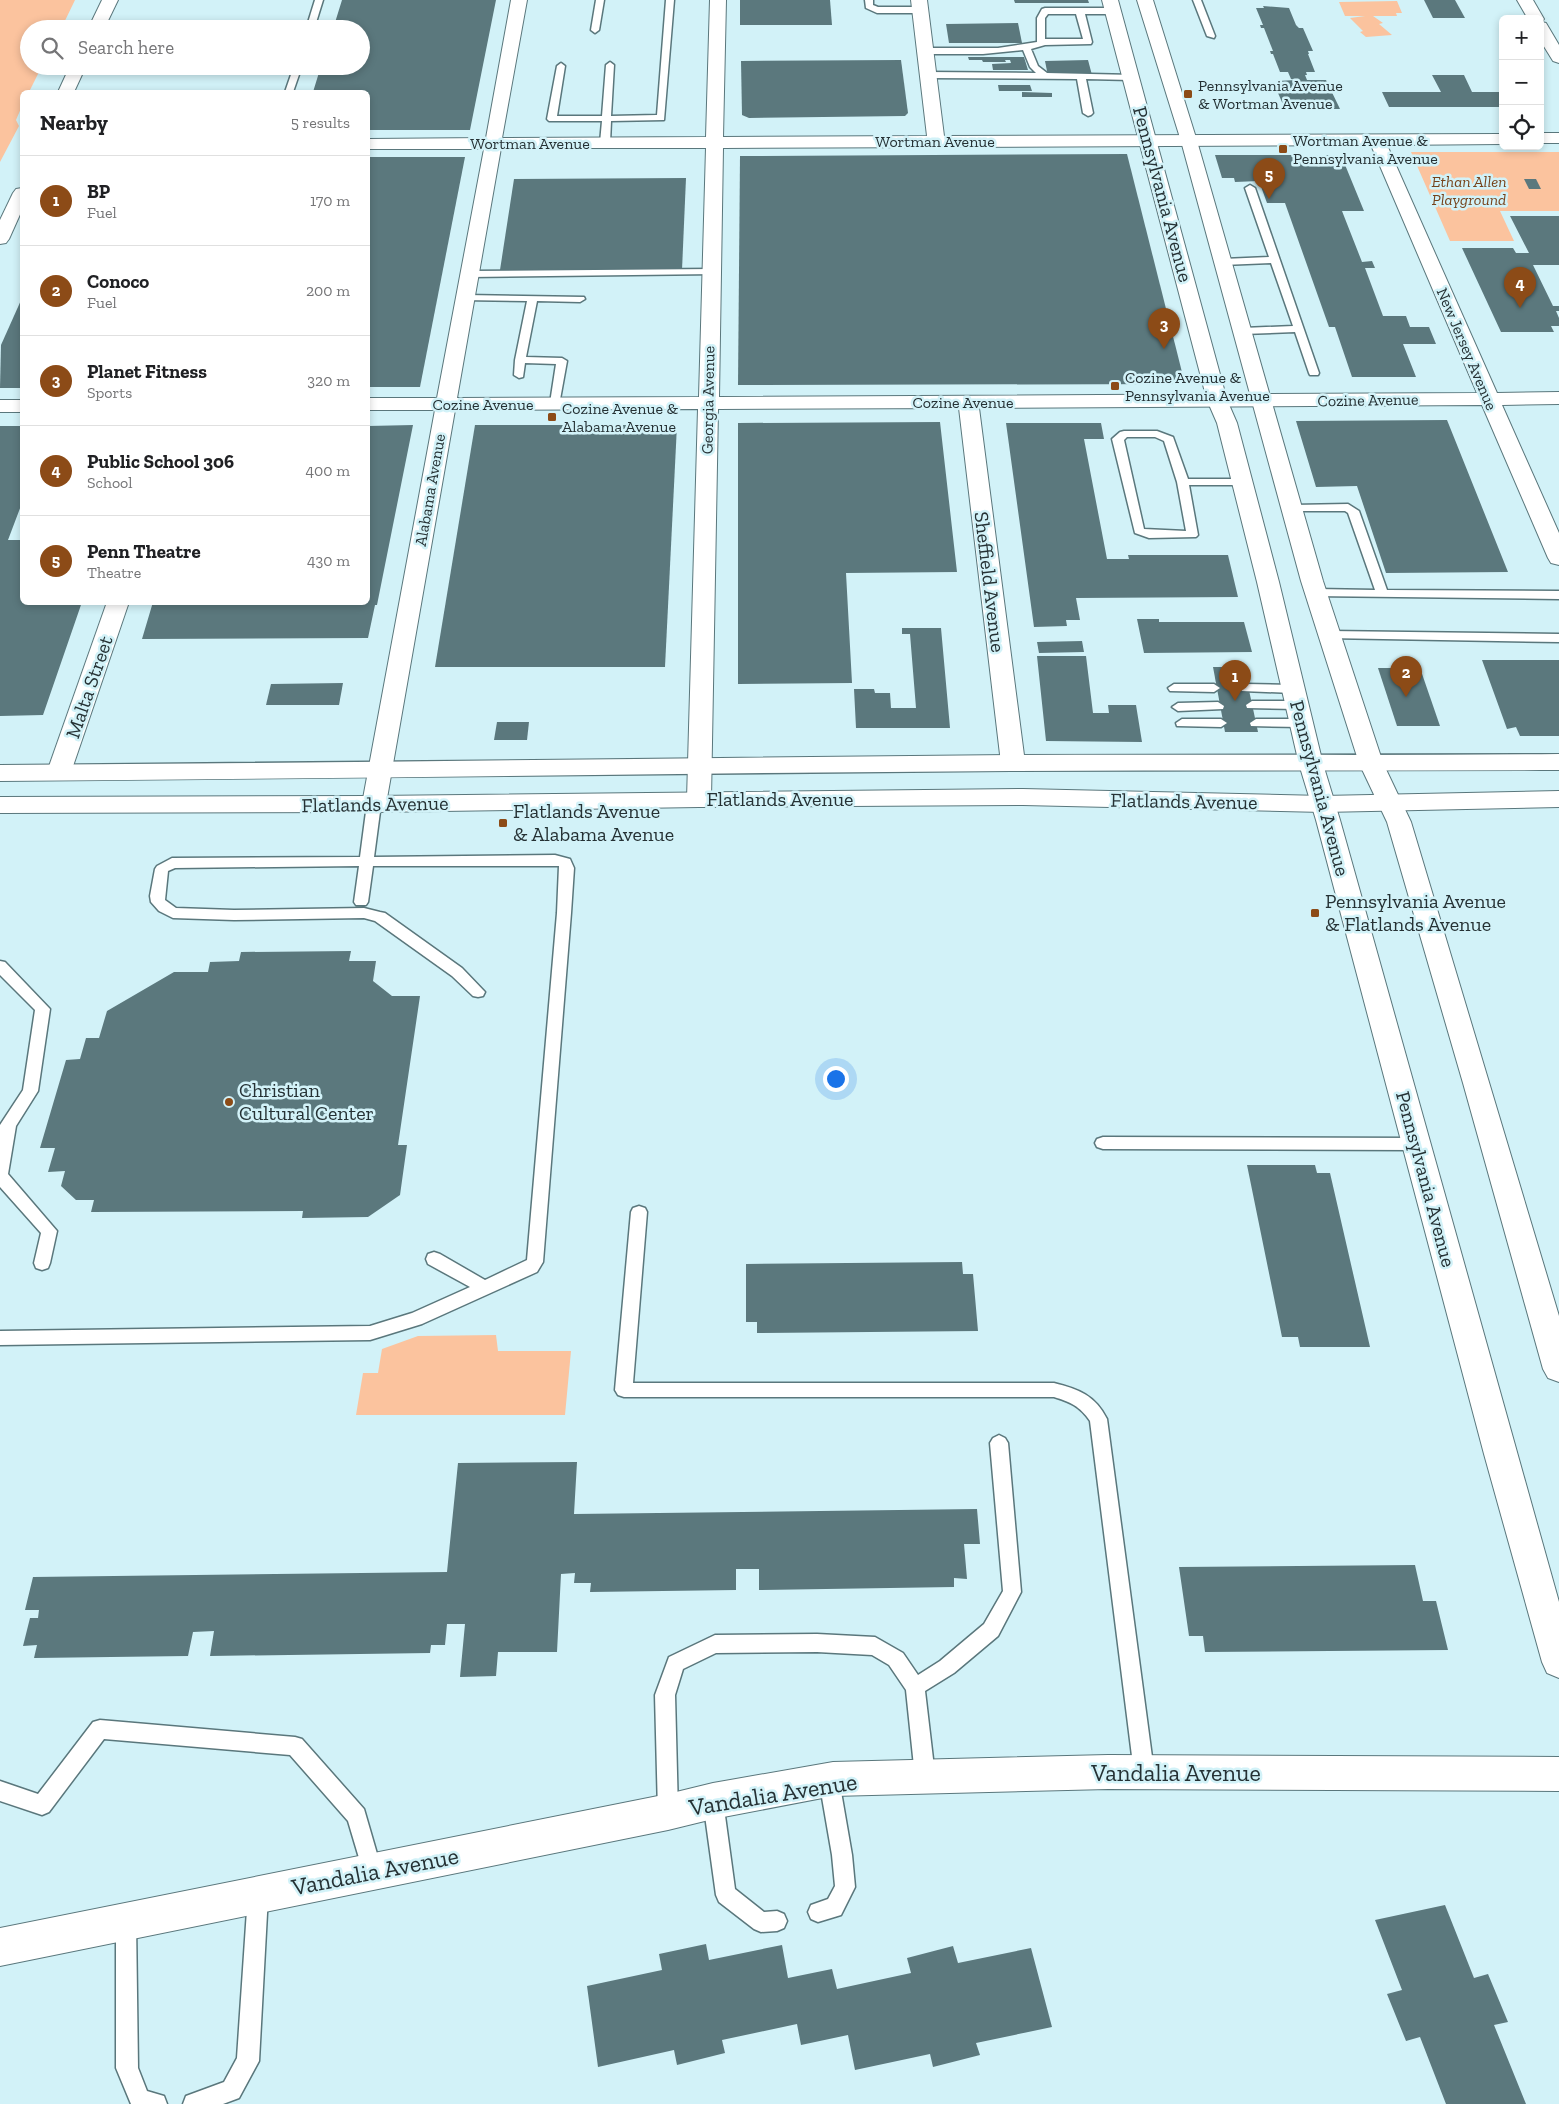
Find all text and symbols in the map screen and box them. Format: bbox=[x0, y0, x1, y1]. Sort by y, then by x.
map controls bbox=[1499, 15, 1544, 150]
button: + bbox=[1499, 15, 1544, 60]
search box bbox=[20, 20, 370, 75]
icon: search bbox=[38, 34, 66, 62]
text: Search here bbox=[78, 36, 174, 59]
button: − bbox=[1499, 60, 1544, 105]
place label: Pennsylvania Avenue & Wortman Avenue bbox=[1198, 76, 1343, 113]
marker: Pennsylvania Avenue & Wortman Avenue bbox=[1182, 88, 1194, 100]
street label: Pennsylvania Avenue bbox=[1128, 103, 1198, 285]
button: locate bbox=[1499, 105, 1544, 150]
text: Nearby bbox=[40, 110, 108, 135]
text: 5 results bbox=[291, 113, 350, 132]
place label: Wortman Avenue & Pennsylvania Avenue bbox=[1293, 131, 1438, 168]
street label: Wortman Avenue bbox=[875, 132, 995, 151]
street label: Wortman Avenue bbox=[470, 134, 590, 153]
marker: Wortman Avenue & Pennsylvania Avenue bbox=[1277, 143, 1289, 155]
pin: 5 bbox=[1253, 158, 1285, 199]
park label: Ethan Allen Playground bbox=[1431, 172, 1507, 209]
text: BP bbox=[87, 180, 110, 203]
text: 1 bbox=[53, 191, 59, 210]
text: 170 m bbox=[310, 191, 350, 210]
text: Fuel bbox=[87, 203, 117, 222]
pin: 4 bbox=[1504, 267, 1536, 308]
text: Conoco bbox=[87, 270, 149, 293]
text: 2 bbox=[52, 281, 60, 300]
text: 200 m bbox=[306, 281, 350, 300]
street label: New Jersey Avenue bbox=[1433, 285, 1501, 413]
text: Fuel bbox=[87, 293, 117, 312]
pin: 3 bbox=[1148, 308, 1180, 349]
street label: Georgia Avenue bbox=[698, 346, 718, 454]
text: Planet Fitness bbox=[87, 360, 207, 383]
place label: Cozine Avenue & Pennsylvania Avenue bbox=[1125, 368, 1270, 405]
text: 3 bbox=[52, 371, 60, 390]
text: 320 m bbox=[307, 371, 350, 390]
marker: Cozine Avenue & Pennsylvania Avenue bbox=[1109, 380, 1121, 392]
text: Sports bbox=[87, 383, 132, 402]
street label: Cozine Avenue bbox=[1317, 390, 1419, 410]
street label: Cozine Avenue bbox=[913, 393, 1013, 412]
street label: Cozine Avenue bbox=[433, 395, 533, 414]
place label: Cozine Avenue & Alabama Avenue bbox=[562, 399, 679, 436]
marker: Cozine Avenue & Alabama Avenue bbox=[546, 411, 558, 423]
street label: Alabama Avenue bbox=[411, 432, 449, 548]
text: Public School 306 bbox=[87, 450, 234, 473]
text: 4 bbox=[51, 461, 61, 480]
text: 400 m bbox=[306, 461, 350, 480]
text: School bbox=[87, 473, 133, 492]
street label: Sheffield Avenue bbox=[969, 510, 1011, 654]
text: Penn Theatre bbox=[87, 540, 201, 563]
text: 5 bbox=[52, 551, 60, 570]
text: 430 m bbox=[307, 551, 350, 570]
text: Theatre bbox=[87, 563, 141, 582]
street label: Malta Street bbox=[60, 632, 118, 741]
pin: 2 bbox=[1390, 656, 1422, 697]
pin: 1 bbox=[1219, 660, 1251, 701]
street label: Pennsylvania Avenue bbox=[1285, 697, 1355, 879]
street label: Flatlands Avenue bbox=[706, 787, 854, 811]
street label: Flatlands Avenue bbox=[1110, 788, 1258, 814]
street label: Flatlands Avenue bbox=[301, 791, 449, 817]
place label: Flatlands Avenue & Alabama Avenue bbox=[513, 799, 674, 846]
marker: Flatlands Avenue & Alabama Avenue bbox=[497, 817, 509, 829]
place label: Pennsylvania Avenue & Flatlands Avenue bbox=[1325, 889, 1506, 936]
marker: Pennsylvania Avenue & Flatlands Avenue bbox=[1309, 907, 1321, 919]
your location bbox=[823, 1066, 849, 1092]
place label: Christian Cultural Center bbox=[239, 1078, 374, 1125]
street label: Pennsylvania Avenue bbox=[1391, 1088, 1461, 1270]
marker: Christian Cultural Center bbox=[223, 1096, 235, 1108]
street label: Vandalia Avenue bbox=[1090, 1758, 1261, 1787]
street label: Vandalia Avenue bbox=[686, 1766, 859, 1822]
street label: Vandalia Avenue bbox=[288, 1841, 461, 1902]

